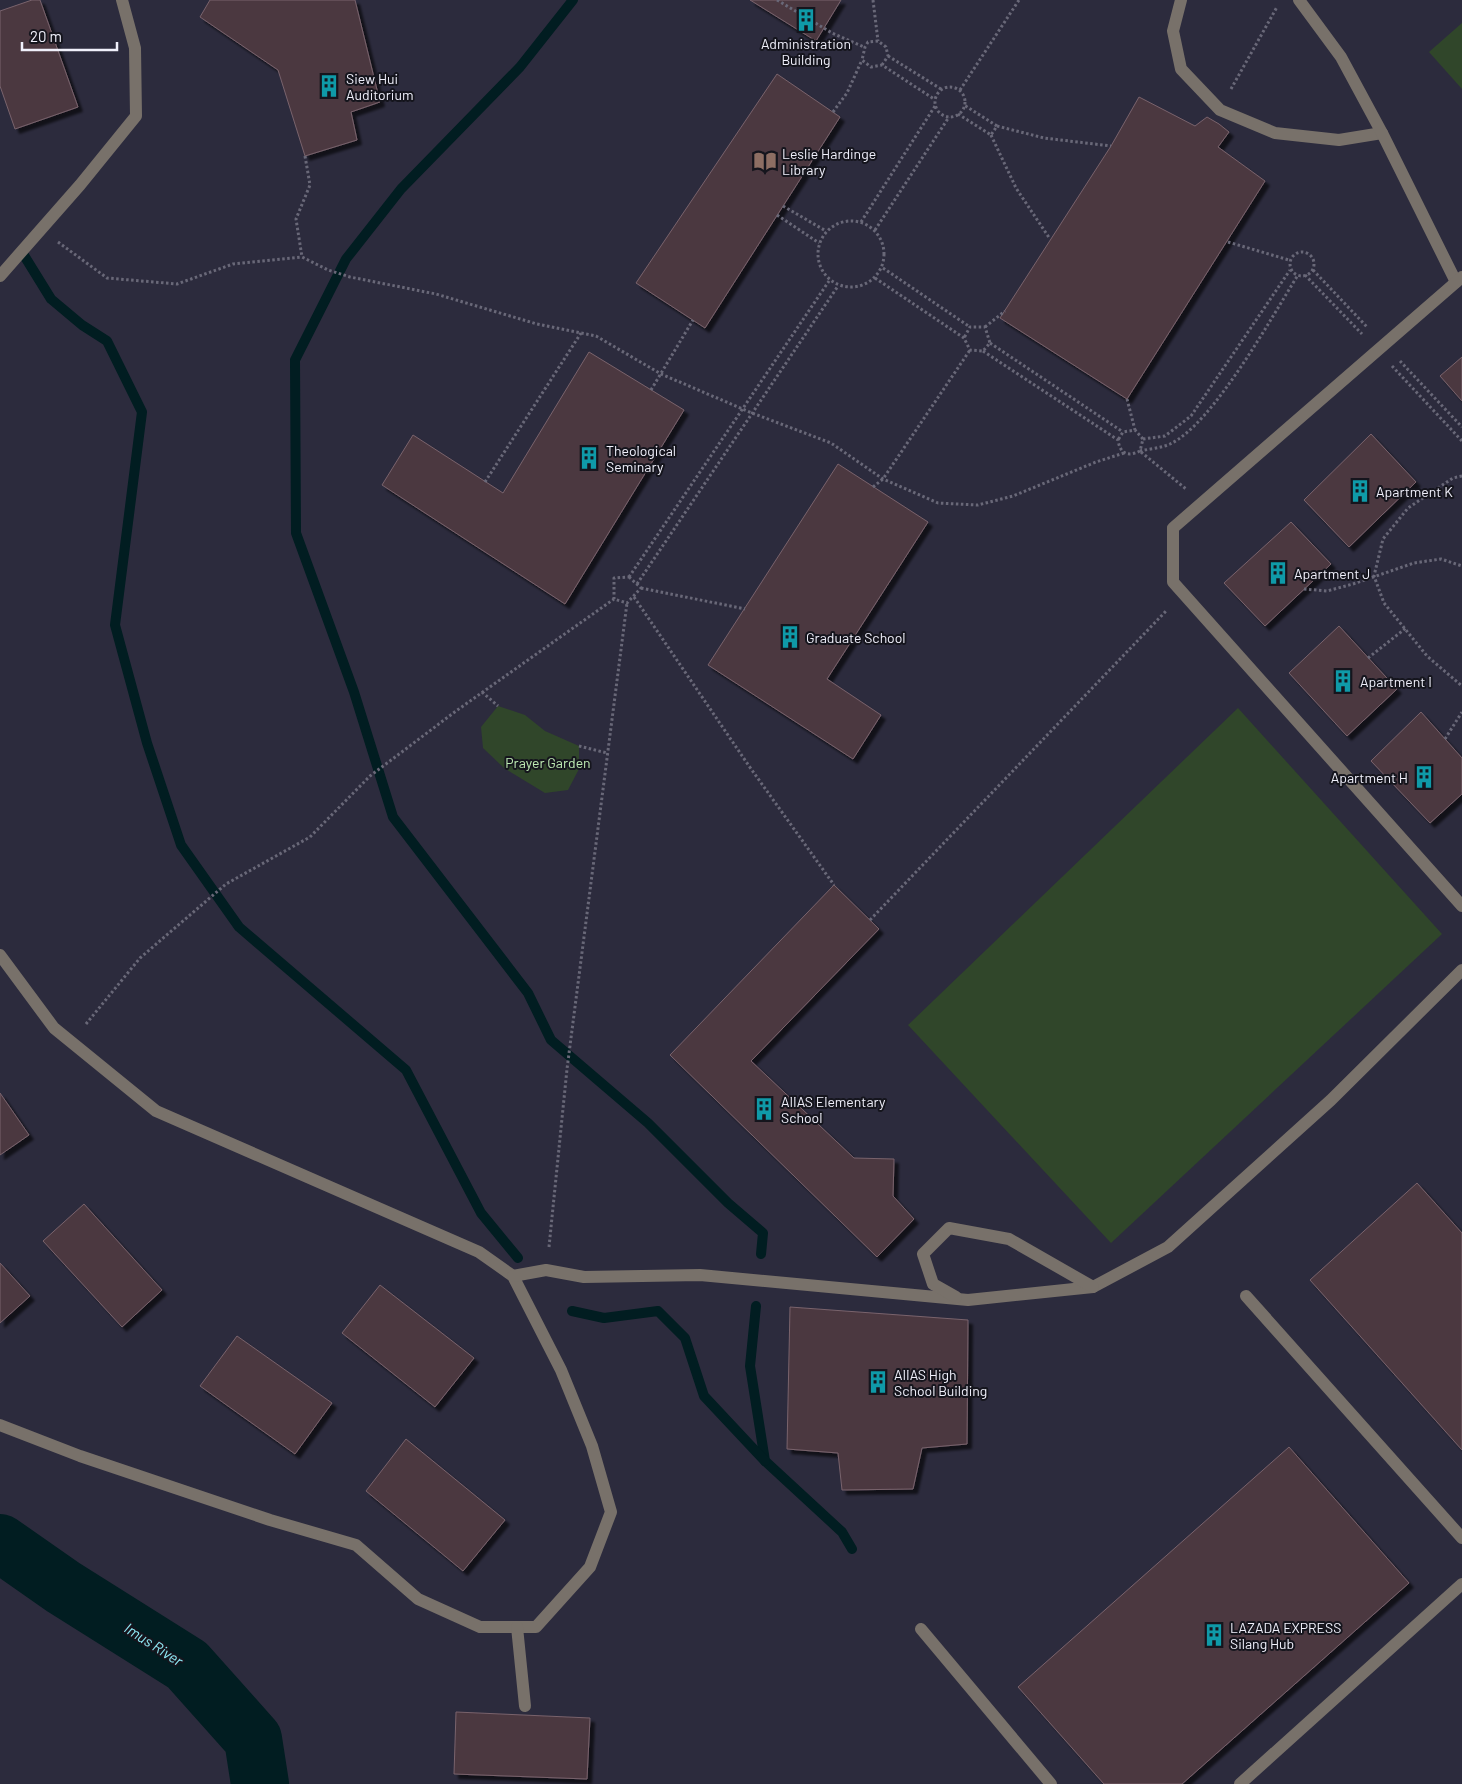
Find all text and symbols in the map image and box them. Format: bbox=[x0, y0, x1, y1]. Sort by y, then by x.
building icon: Administration Building bbox=[793, 7, 819, 33]
scale bar bbox=[22, 20, 118, 52]
text: 20 m bbox=[30, 27, 62, 45]
place label: Administration Building bbox=[761, 35, 851, 68]
place label: Siew Hui Auditorium bbox=[346, 70, 413, 103]
building icon: Siew Hui Auditorium bbox=[316, 73, 342, 99]
place label: Leslie Hardinge Library bbox=[782, 145, 876, 178]
library icon: Leslie Hardinge Library bbox=[752, 148, 778, 174]
place label: Theological Seminary bbox=[606, 442, 676, 475]
building icon: Theological Seminary bbox=[576, 445, 602, 471]
building icon: Apartment K bbox=[1347, 478, 1373, 504]
place label: Apartment K bbox=[1376, 483, 1453, 500]
building icon: Apartment J bbox=[1265, 560, 1291, 586]
place label: Apartment J bbox=[1294, 565, 1370, 582]
building icon: Graduate School bbox=[777, 624, 803, 650]
place label: Graduate School bbox=[806, 629, 906, 646]
building icon: Apartment I bbox=[1330, 668, 1356, 694]
place label: Apartment I bbox=[1360, 673, 1432, 690]
park label: Prayer Garden bbox=[505, 754, 591, 771]
building icon: Apartment H bbox=[1411, 764, 1437, 790]
place label: Apartment H bbox=[1331, 769, 1408, 786]
place label: AIIAS Elementary School bbox=[781, 1093, 886, 1126]
building icon: AIIAS Elementary School bbox=[751, 1096, 777, 1122]
place label: AIIAS High School Building bbox=[894, 1366, 987, 1399]
building icon: AIIAS High School Building bbox=[865, 1369, 891, 1395]
water label: Imus River bbox=[121, 1619, 187, 1670]
place label: LAZADA EXPRESS Silang Hub bbox=[1230, 1619, 1341, 1652]
building icon: LAZADA EXPRESS Silang Hub bbox=[1201, 1622, 1227, 1648]

